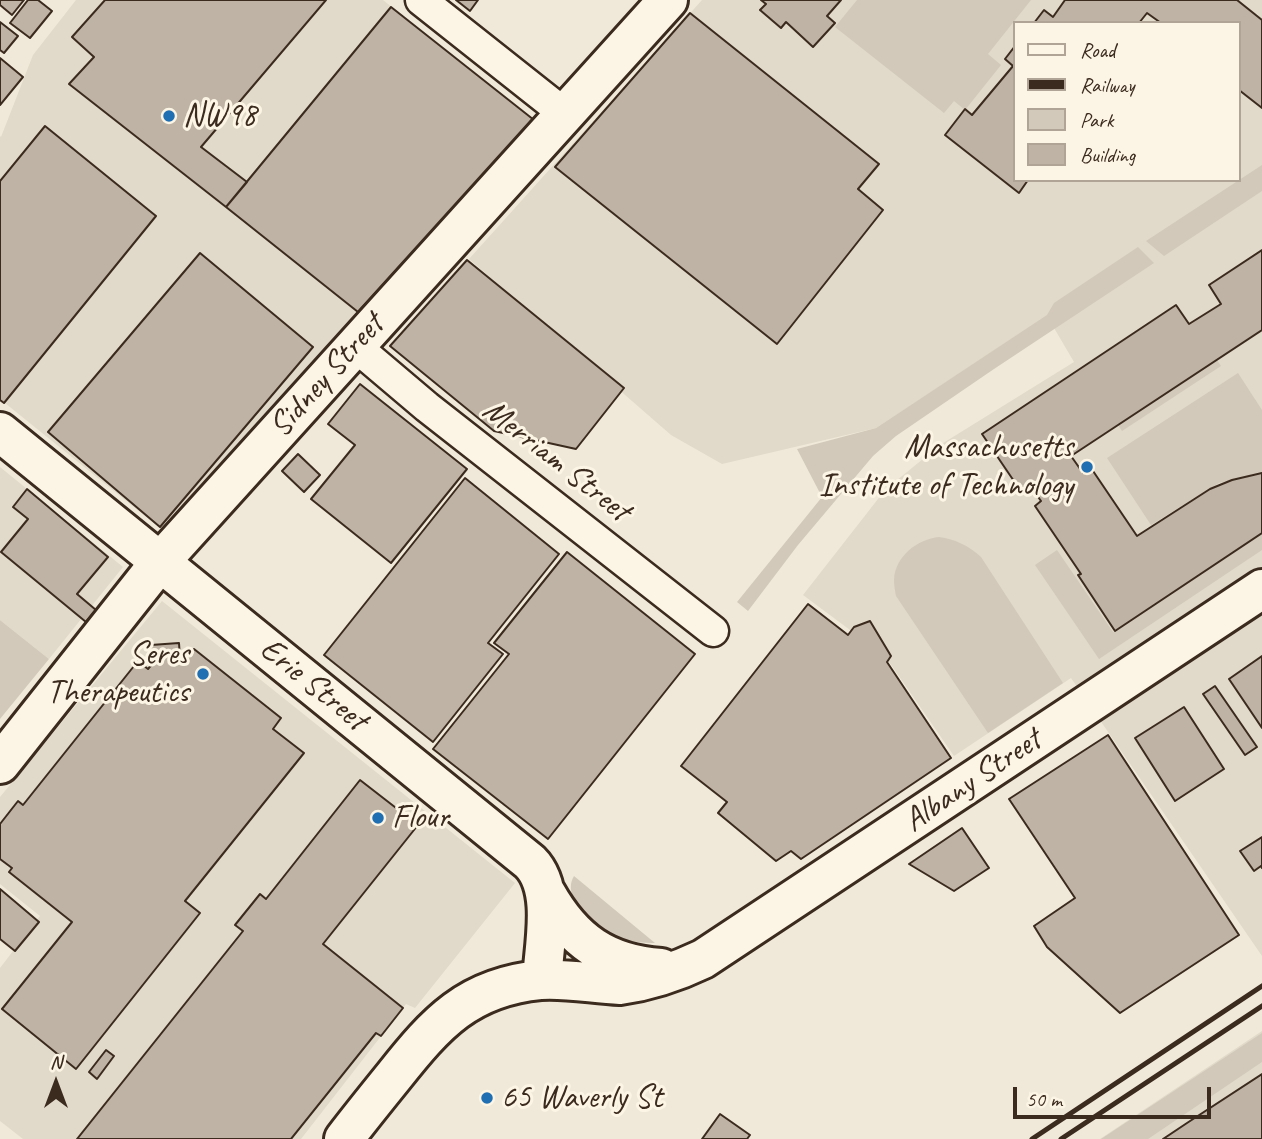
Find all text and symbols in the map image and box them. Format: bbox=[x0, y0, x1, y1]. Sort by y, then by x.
legend bbox=[1014, 21, 1241, 182]
text: Road bbox=[1080, 37, 1115, 63]
text: Railway bbox=[1080, 72, 1134, 98]
place label: NW98 bbox=[183, 96, 256, 136]
text: Park bbox=[1080, 107, 1113, 133]
marker: NW98 bbox=[161, 108, 177, 124]
text: Building bbox=[1080, 142, 1135, 168]
street label: Sidney Street bbox=[261, 306, 393, 446]
street label: Merriam Street bbox=[474, 391, 638, 531]
place label: Massachusetts Institute of Technology bbox=[819, 428, 1073, 506]
marker: Massachusetts Institute of Technology bbox=[1079, 459, 1095, 475]
street label: Erie Street bbox=[251, 630, 375, 740]
place label: Seres Therapeutics bbox=[47, 635, 189, 713]
marker: Seres Therapeutics bbox=[195, 666, 211, 682]
street label: Albany Street bbox=[897, 721, 1049, 841]
place label: Flour bbox=[392, 798, 449, 838]
marker: Flour bbox=[370, 810, 386, 826]
north arrow bbox=[21, 1048, 91, 1118]
text: N bbox=[50, 1050, 62, 1074]
scale bar bbox=[1017, 1072, 1215, 1116]
place label: 65 Waverly St bbox=[501, 1078, 662, 1118]
text: 50 m bbox=[1026, 1086, 1062, 1112]
marker: 65 Waverly St bbox=[479, 1090, 495, 1106]

